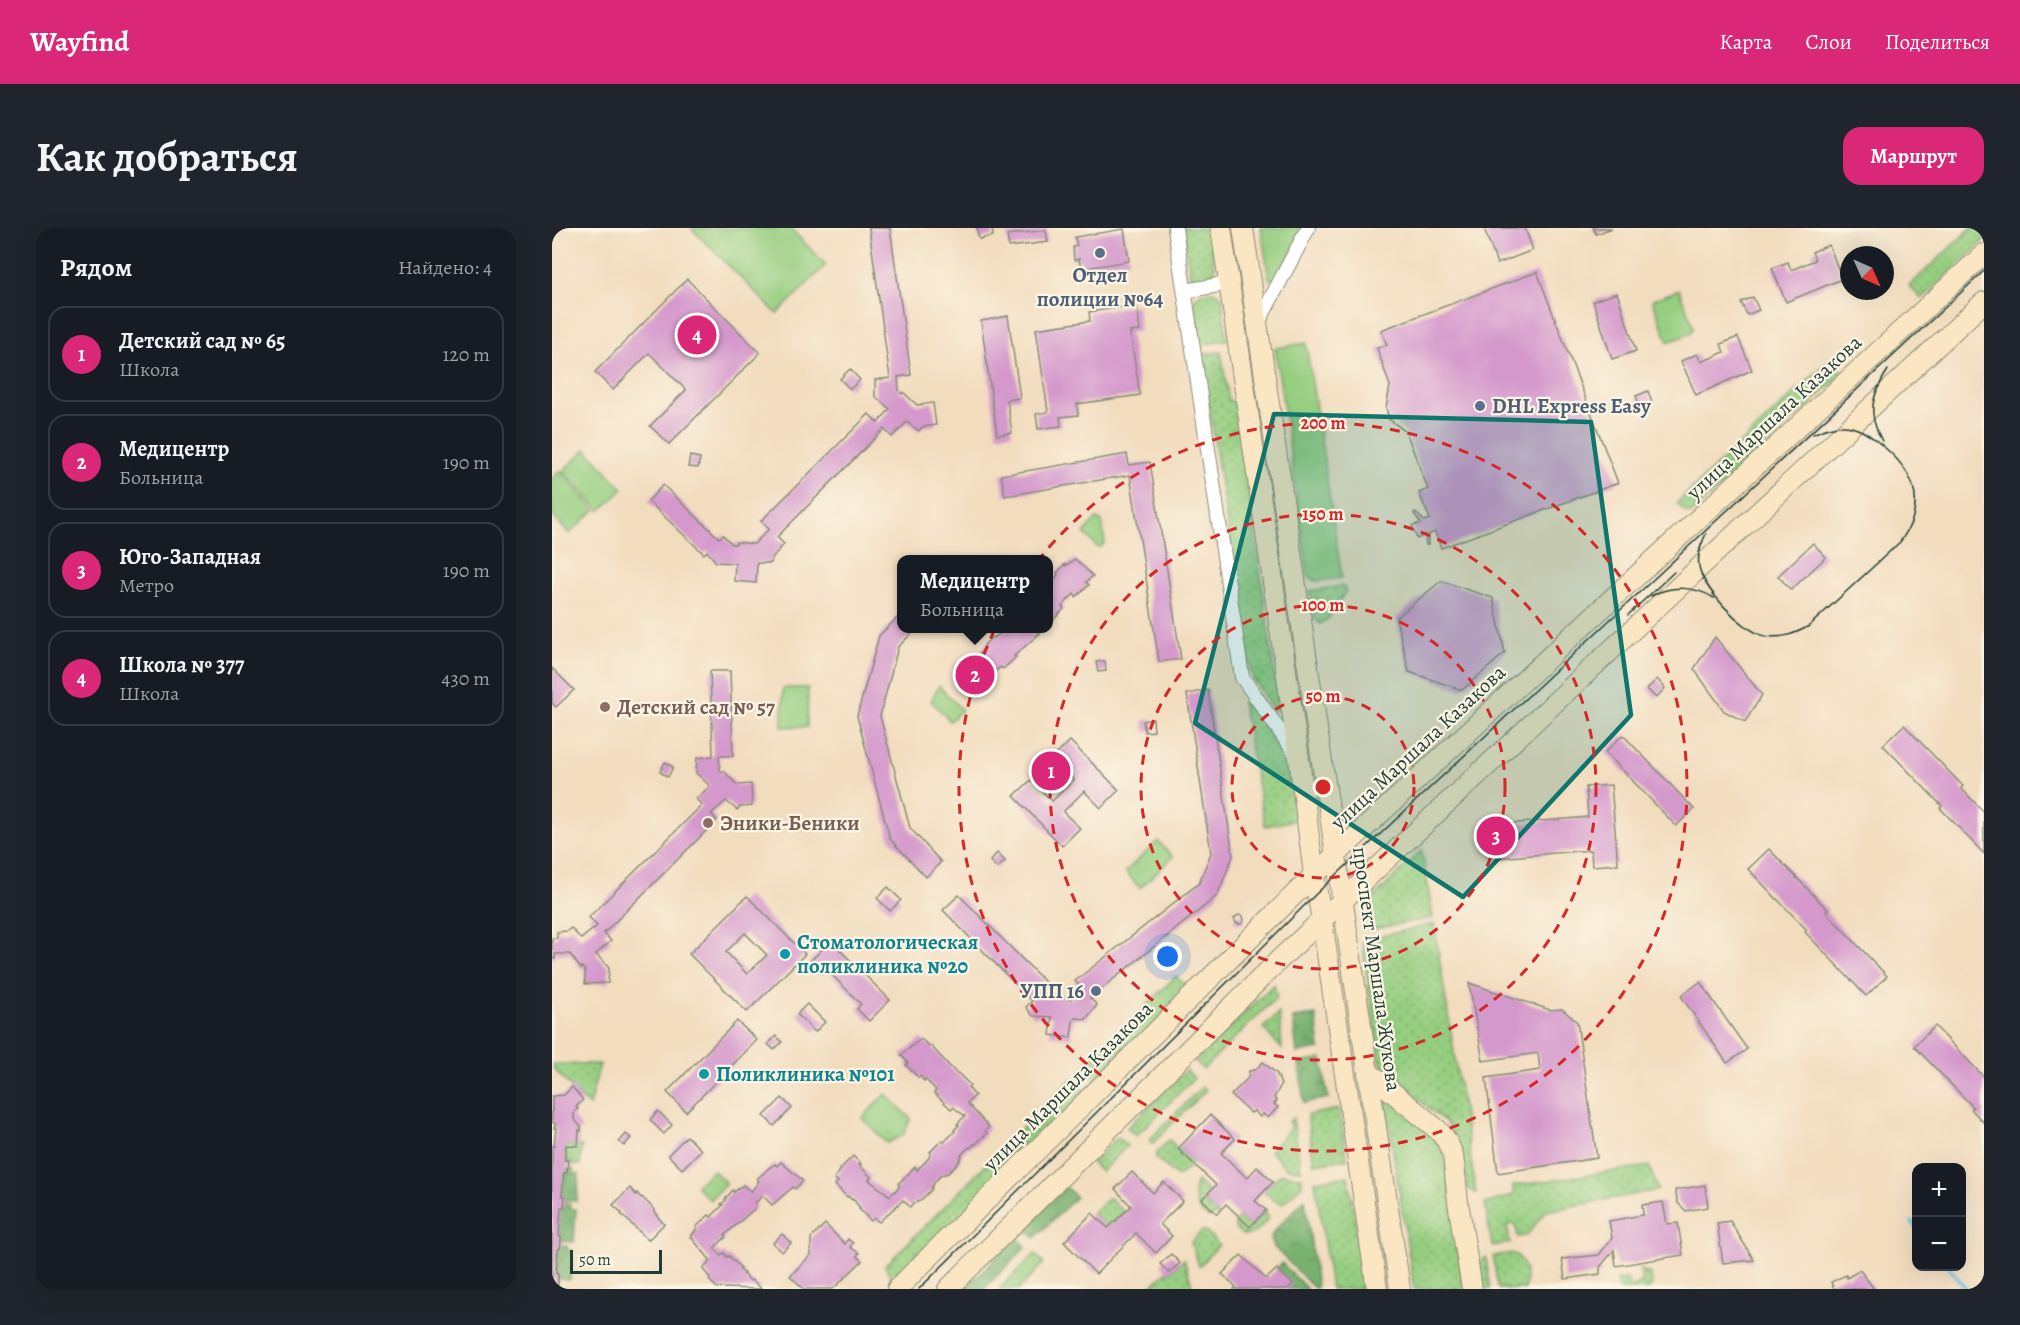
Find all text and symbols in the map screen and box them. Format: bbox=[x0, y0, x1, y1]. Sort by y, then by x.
text: Wayfind bbox=[30, 23, 129, 61]
text: Карта bbox=[1719, 28, 1772, 56]
text: Слои bbox=[1805, 28, 1852, 56]
text: Поделиться bbox=[1885, 28, 1990, 56]
button: Маршрут bbox=[1843, 127, 1984, 185]
text: Как добраться bbox=[36, 128, 298, 185]
marker: Отдел полиции №64 bbox=[1093, 246, 1107, 260]
north arrow bbox=[1840, 246, 1894, 300]
text: Рядом bbox=[60, 250, 132, 285]
text: Найдено: 4 bbox=[398, 254, 492, 281]
place label: Отдел полиции №64 bbox=[1037, 261, 1163, 313]
pin: 4 bbox=[678, 312, 716, 358]
text: Детский сад № 65 bbox=[119, 326, 285, 356]
street label: улица Маршала Казакова bbox=[1680, 328, 1868, 506]
text: 1 bbox=[78, 341, 85, 368]
text: 120 m bbox=[442, 341, 490, 368]
text: Школа bbox=[119, 356, 179, 383]
place label: DHL Express Easy bbox=[1492, 392, 1652, 420]
marker: DHL Express Easy bbox=[1473, 399, 1487, 413]
text: 200 m bbox=[1300, 411, 1346, 435]
text: Медицентр bbox=[119, 434, 229, 464]
text: 2 bbox=[77, 449, 86, 476]
text: 190 m bbox=[443, 449, 490, 476]
text: Больница bbox=[119, 464, 203, 491]
text: 150 m bbox=[1302, 502, 1344, 526]
text: Юго-Западная bbox=[119, 542, 261, 572]
popup bbox=[897, 555, 1053, 633]
text: 3 bbox=[77, 557, 86, 584]
text: 190 m bbox=[443, 557, 490, 584]
text: Медицентр bbox=[920, 566, 1030, 596]
text: Метро bbox=[119, 572, 174, 599]
text: 100 m bbox=[1302, 593, 1344, 617]
text: Больница bbox=[920, 596, 1004, 623]
text: Школа № 377 bbox=[119, 650, 244, 680]
pin: 2 bbox=[956, 652, 994, 698]
street label: улица Маршала Казакова bbox=[1324, 658, 1512, 836]
text: 4 bbox=[77, 665, 86, 692]
text: 430 m bbox=[441, 665, 490, 692]
text: Школа bbox=[119, 680, 179, 707]
text: 50 m bbox=[1306, 684, 1340, 708]
place label: Детский сад № 57 bbox=[617, 693, 775, 721]
marker: Детский сад № 57 bbox=[598, 700, 612, 714]
pin: 1 bbox=[1032, 748, 1070, 794]
centre of rings bbox=[1313, 777, 1333, 797]
place label: Эники-Беники bbox=[720, 809, 860, 837]
pin: 3 bbox=[1476, 814, 1516, 858]
marker: Эники-Беники bbox=[701, 816, 715, 830]
street label: проспект Маршала Жукова bbox=[1346, 845, 1408, 1093]
place label: Стоматологическая поликлиника №20 bbox=[797, 928, 978, 980]
your location bbox=[1153, 942, 1182, 971]
marker: Стоматологическая поликлиника №20 bbox=[778, 947, 792, 961]
place label: УПП 16 bbox=[1020, 977, 1084, 1005]
marker: УПП 16 bbox=[1089, 984, 1103, 998]
street label: улица Маршала Казакова bbox=[976, 995, 1159, 1178]
place label: Поликлиника №101 bbox=[716, 1060, 895, 1088]
marker: Поликлиника №101 bbox=[697, 1067, 711, 1081]
map controls bbox=[1912, 1163, 1966, 1271]
button: + bbox=[1912, 1163, 1966, 1217]
button: − bbox=[1912, 1217, 1966, 1271]
scale bar bbox=[570, 1247, 662, 1274]
text: 50 m bbox=[579, 1249, 611, 1271]

